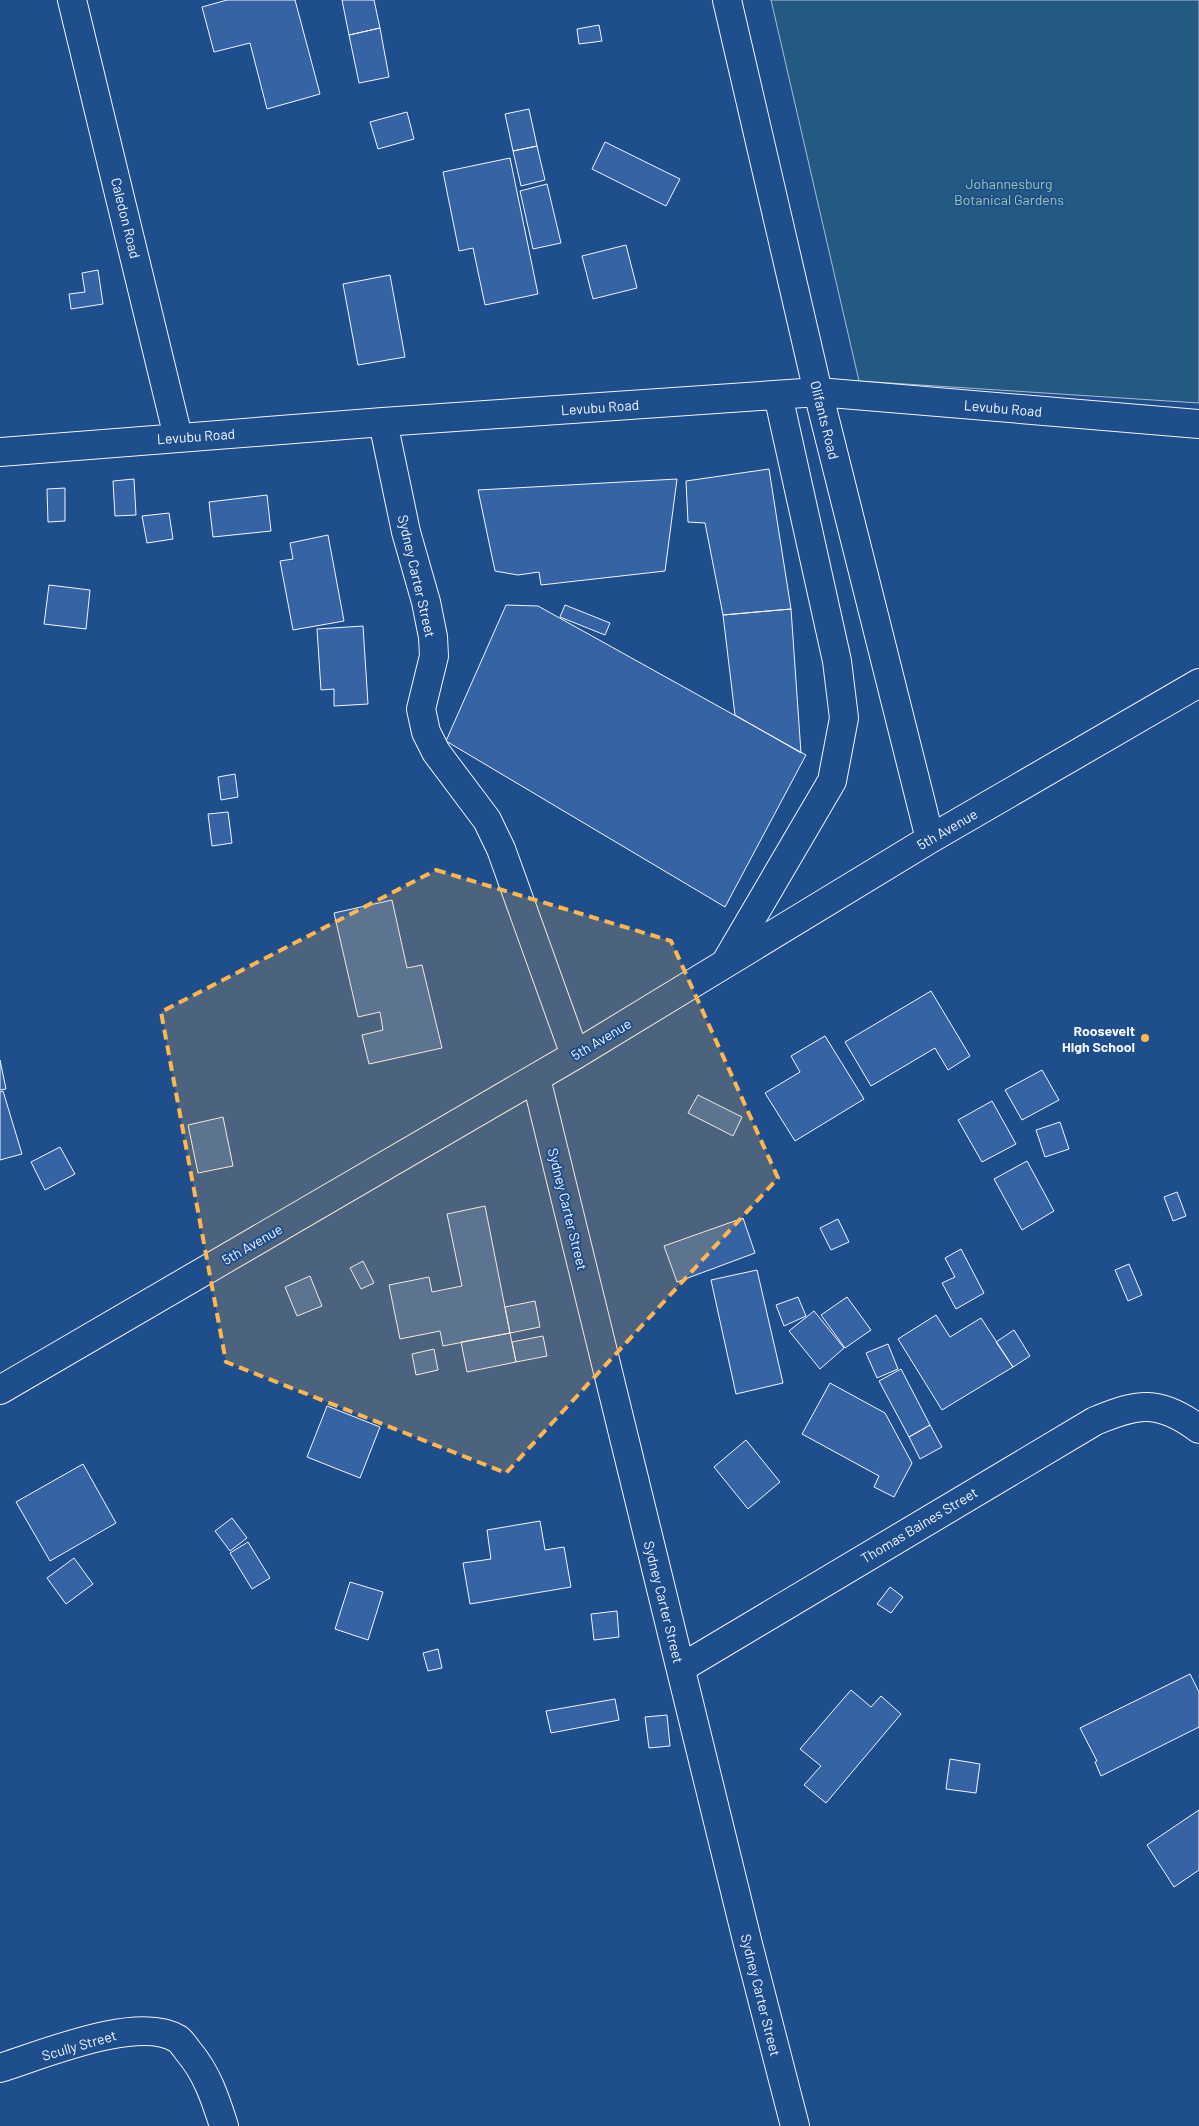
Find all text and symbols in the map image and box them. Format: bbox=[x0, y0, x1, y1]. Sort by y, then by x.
park label: Johannesburg Botanical Gardens bbox=[954, 175, 1064, 208]
street label: Caledon Road bbox=[108, 176, 144, 260]
street label: Olifants Road bbox=[807, 379, 843, 461]
street label: Levubu Road bbox=[560, 396, 640, 418]
street label: Levubu Road bbox=[963, 396, 1043, 420]
street label: Levubu Road bbox=[156, 425, 236, 447]
street label: Sydney Carter Street bbox=[395, 513, 439, 639]
street label: 5th Avenue bbox=[914, 805, 980, 853]
street label: 5th Avenue bbox=[568, 1014, 634, 1064]
place label: Roosevelt High School bbox=[1062, 1022, 1135, 1055]
marker: Roosevelt High School bbox=[1139, 1032, 1151, 1044]
street label: Sydney Carter Street bbox=[545, 1146, 591, 1272]
street label: 5th Avenue bbox=[219, 1220, 285, 1268]
street label: Thomas Baines Street bbox=[858, 1483, 980, 1567]
street label: Sydney Carter Street bbox=[641, 1539, 687, 1665]
street label: Sydney Carter Street bbox=[738, 1932, 784, 2058]
street label: Scully Street bbox=[40, 2026, 118, 2064]

